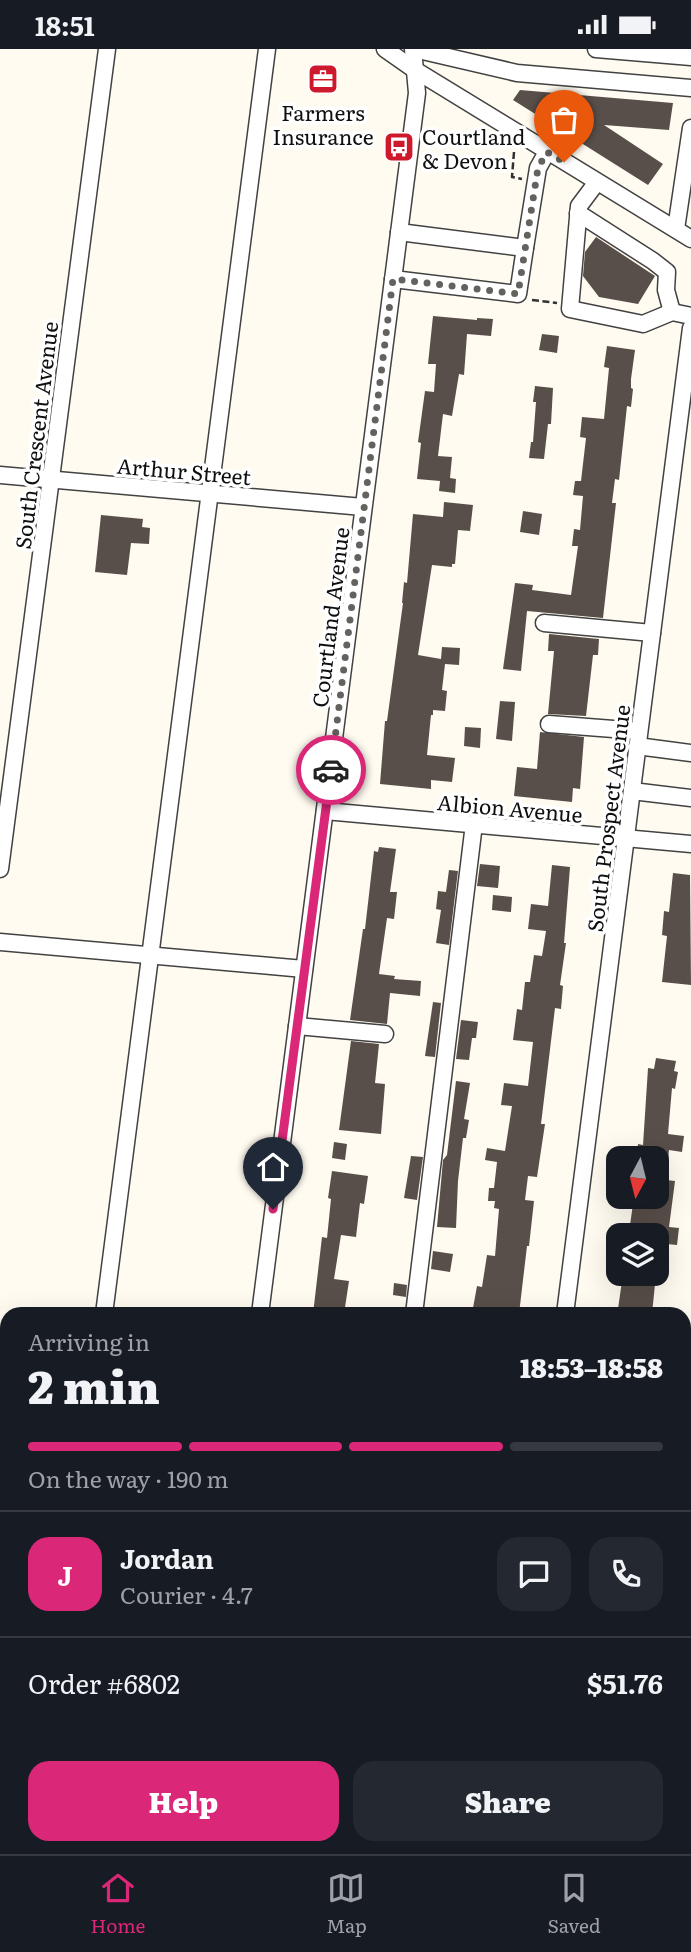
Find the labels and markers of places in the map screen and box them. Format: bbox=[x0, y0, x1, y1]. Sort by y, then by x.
office icon: Farmers Insurance bbox=[306, 62, 340, 96]
pin bbox=[534, 90, 594, 162]
place label: Farmers Insurance bbox=[272, 96, 374, 151]
place label: Courtland & Devon bbox=[422, 120, 526, 175]
bus stop icon: Courtland & Devon bbox=[382, 130, 416, 164]
pin bbox=[243, 1137, 303, 1209]

